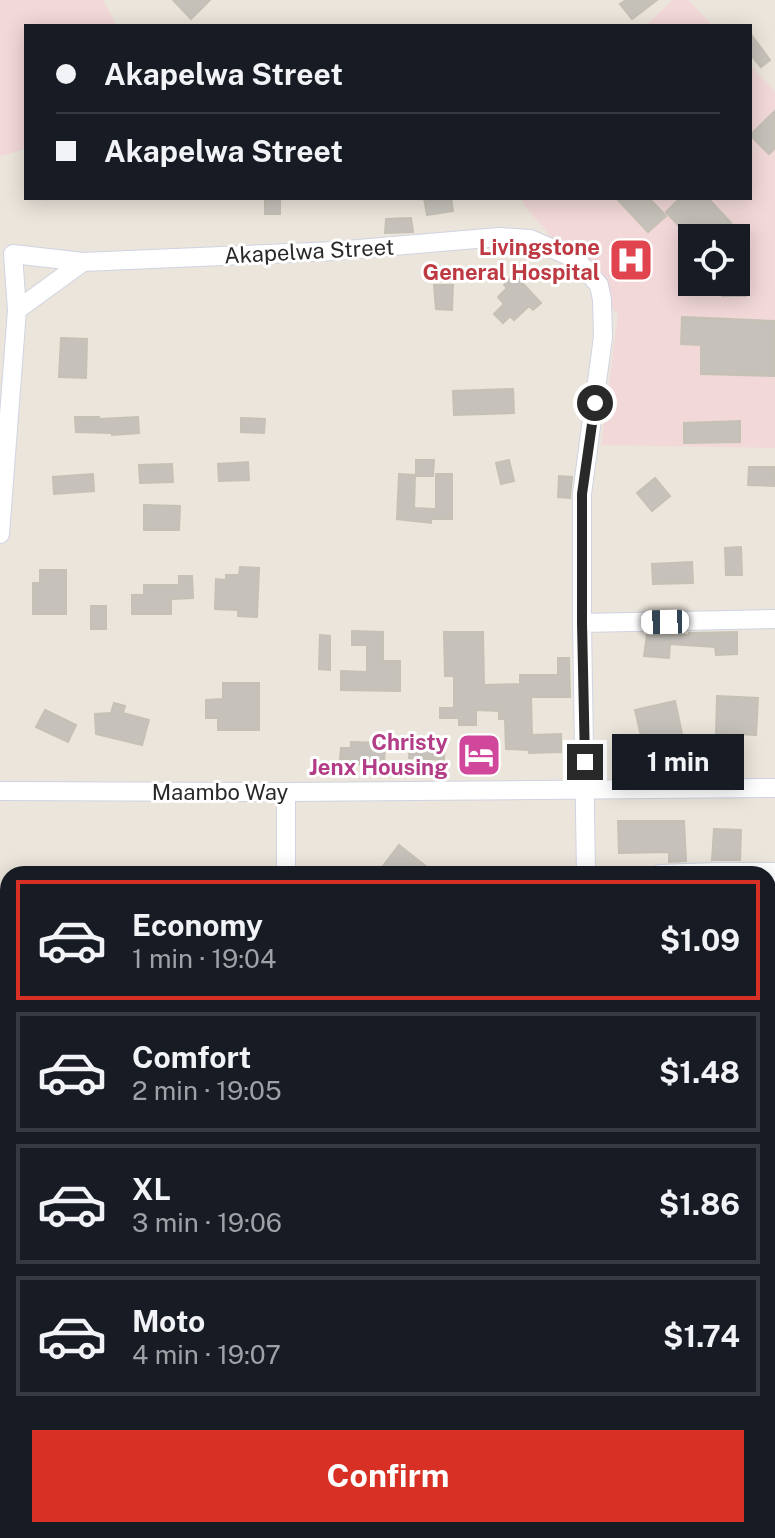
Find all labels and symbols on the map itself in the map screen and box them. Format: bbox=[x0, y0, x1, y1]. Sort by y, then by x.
street label: Akapelwa Street bbox=[223, 234, 395, 268]
place label: Livingstone General Hospital bbox=[422, 234, 600, 285]
hospital icon: Livingstone General Hospital bbox=[607, 236, 655, 284]
route start bbox=[577, 385, 613, 421]
car bbox=[641, 610, 689, 634]
place label: Christy Jenx Housing bbox=[309, 729, 449, 780]
hotel icon: Christy Jenx Housing bbox=[455, 731, 503, 779]
callout: 1 min bbox=[613, 734, 745, 790]
route end bbox=[567, 744, 603, 780]
street label: Maambo Way bbox=[152, 779, 289, 805]

